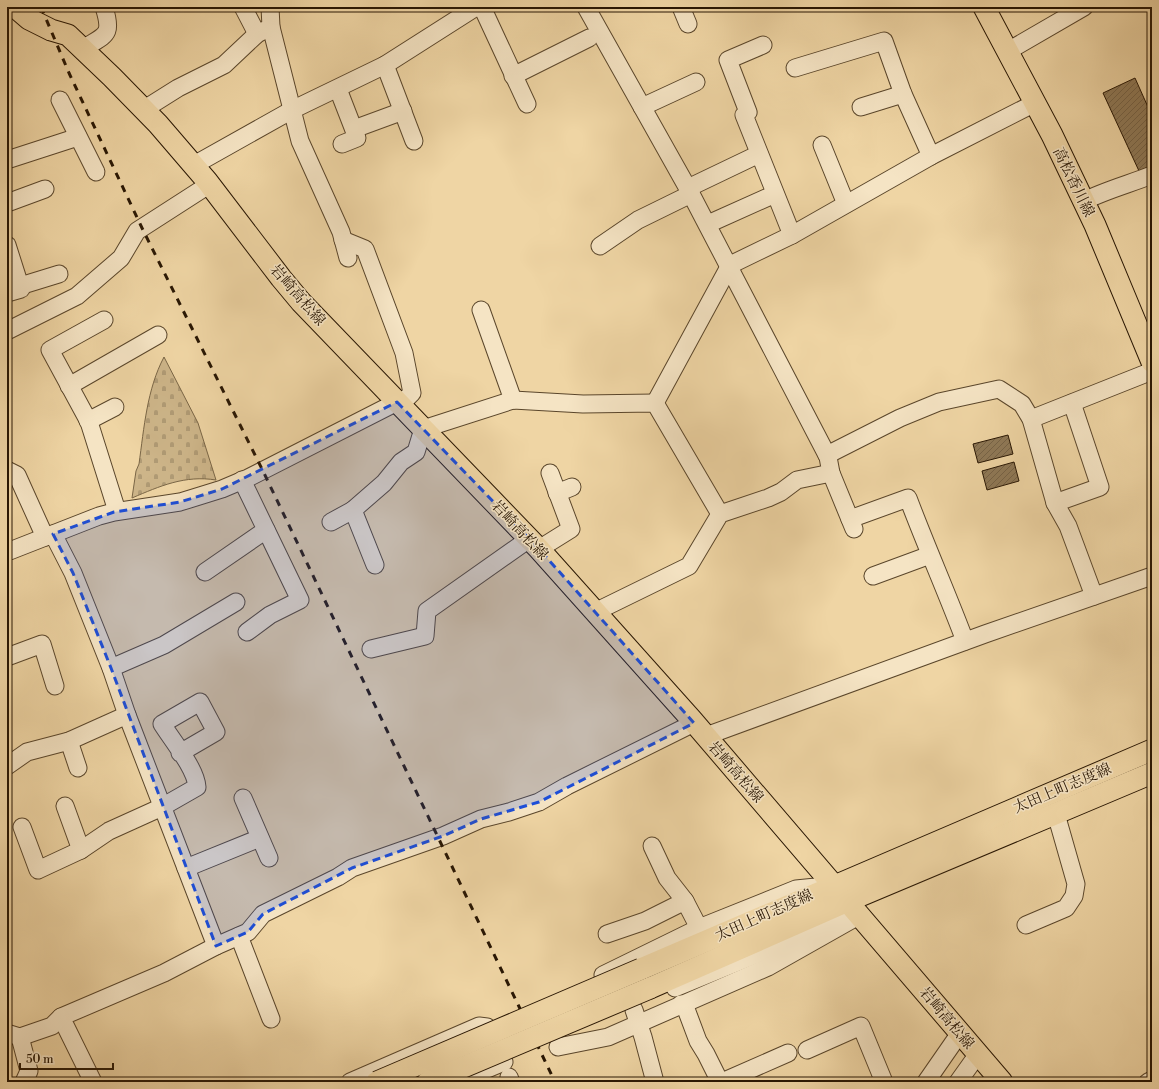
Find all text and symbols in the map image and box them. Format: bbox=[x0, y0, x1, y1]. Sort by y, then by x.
street label: 高松香川線 bbox=[1049, 144, 1099, 220]
street label: 岩崎高松線 bbox=[266, 261, 329, 330]
street label: 岩崎高松線 bbox=[487, 496, 552, 564]
street label: 岩崎高松線 bbox=[704, 738, 767, 807]
street label: 太田上町志度線 bbox=[1010, 759, 1114, 818]
street label: 太田上町志度線 bbox=[712, 885, 816, 945]
street label: 岩崎高松線 bbox=[915, 983, 978, 1053]
scale bar bbox=[20, 1045, 113, 1071]
text: 50 m bbox=[26, 1052, 54, 1067]

